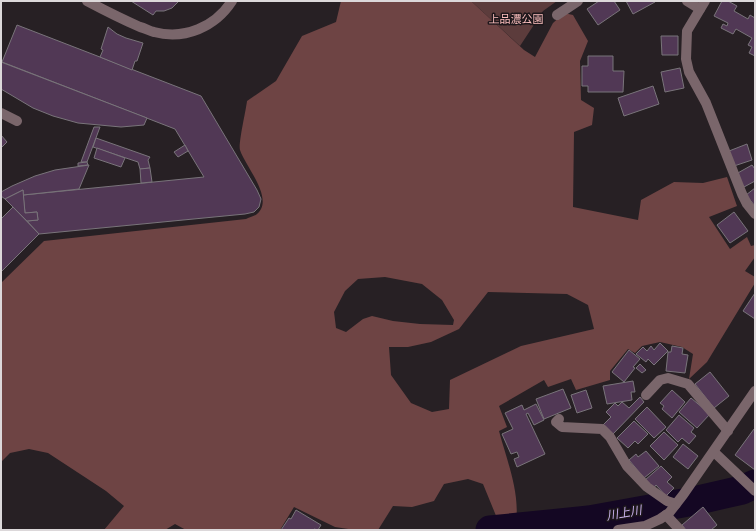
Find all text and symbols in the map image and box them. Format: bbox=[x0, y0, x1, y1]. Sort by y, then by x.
park label: 上品濃公園 bbox=[489, 13, 544, 25]
water label: 川上川 bbox=[605, 503, 645, 523]

